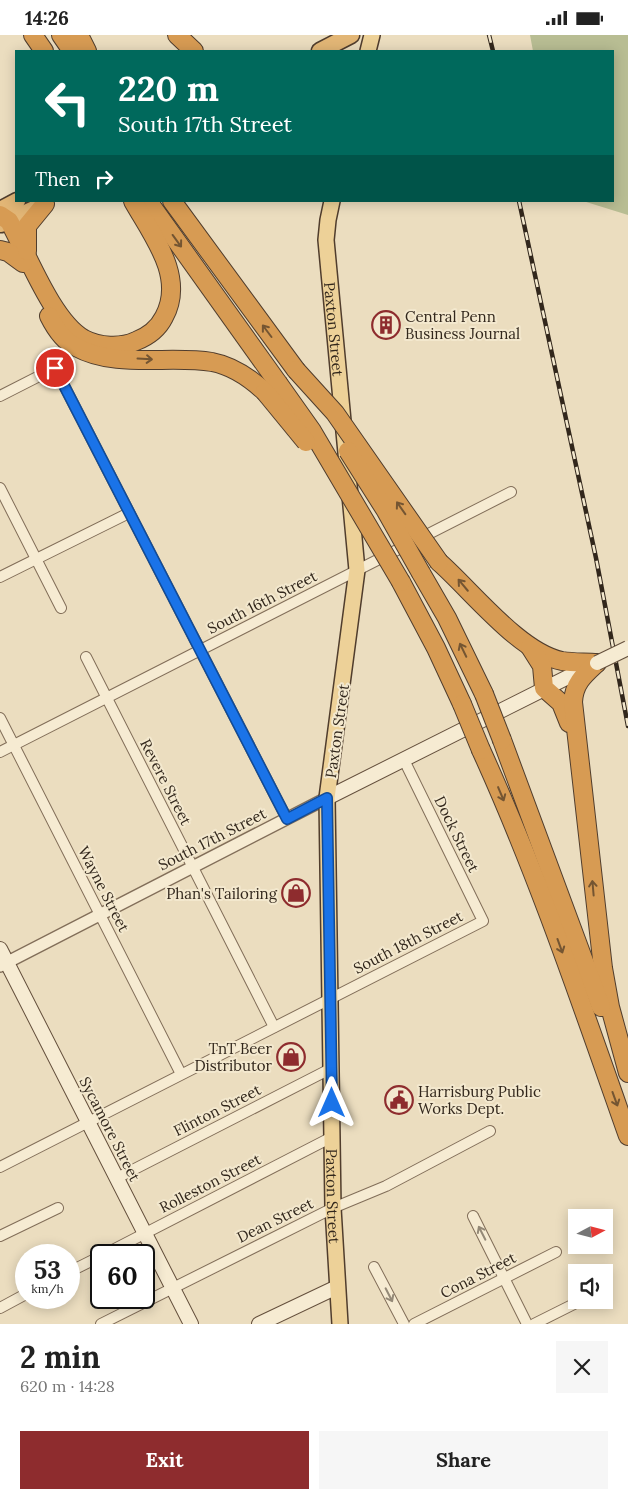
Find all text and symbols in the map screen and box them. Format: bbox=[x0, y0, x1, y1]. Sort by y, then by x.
text: 14:26 bbox=[25, 6, 69, 30]
text: 220 m bbox=[118, 66, 219, 111]
icon: left bbox=[35, 70, 100, 135]
text: South 17th Street bbox=[118, 110, 292, 138]
icon: right bbox=[90, 165, 118, 193]
text: Then bbox=[35, 167, 80, 191]
one-way arrow bbox=[172, 234, 182, 248]
street label: Paxton Street bbox=[320, 281, 348, 377]
place label: Central Penn Business Journal bbox=[405, 307, 520, 343]
building icon: Central Penn Business Journal bbox=[371, 310, 401, 340]
one-way arrow bbox=[262, 324, 272, 338]
pin bbox=[34, 347, 76, 389]
icon: arrive bbox=[41, 354, 69, 382]
one-way arrow bbox=[136, 355, 152, 364]
one-way arrow bbox=[396, 501, 406, 515]
street label: South 16th Street bbox=[204, 566, 320, 638]
one-way arrow bbox=[457, 579, 468, 592]
one-way arrow bbox=[458, 643, 467, 658]
street label: Paxton Street bbox=[321, 683, 353, 779]
street label: Revere Street bbox=[136, 736, 196, 828]
one-way arrow bbox=[497, 786, 506, 801]
street label: Dock Street bbox=[430, 793, 484, 875]
street label: South 17th Street bbox=[155, 804, 269, 874]
street label: Wayne Street bbox=[74, 843, 134, 935]
shop icon: Phan's Tailoring bbox=[281, 878, 311, 908]
one-way arrow bbox=[588, 880, 598, 896]
place label: Phan's Tailoring bbox=[166, 884, 278, 903]
street label: South 18th Street bbox=[350, 906, 466, 978]
one-way arrow bbox=[556, 938, 565, 953]
place label: TnT Beer Distributor bbox=[194, 1039, 272, 1075]
shop icon: TnT Beer Distributor bbox=[276, 1042, 306, 1072]
street label: Sycamore Street bbox=[75, 1073, 145, 1185]
position arrow bbox=[305, 1076, 357, 1128]
street label: Flinton Street bbox=[170, 1080, 264, 1140]
place label: Harrisburg Public Works Dept. bbox=[418, 1082, 541, 1118]
public building icon: Harrisburg Public Works Dept. bbox=[384, 1085, 414, 1115]
one-way arrow bbox=[611, 1090, 620, 1106]
street label: Paxton Street bbox=[323, 1148, 345, 1244]
street label: Rolleston Street bbox=[156, 1149, 264, 1217]
street label: Dean Street bbox=[234, 1193, 316, 1247]
north arrow bbox=[568, 1209, 612, 1254]
map controls bbox=[568, 1209, 613, 1309]
one-way arrow bbox=[477, 1226, 487, 1241]
speed limit sign: 60 bbox=[90, 1244, 155, 1309]
street label: Cona Street bbox=[437, 1248, 519, 1302]
text: 53 bbox=[34, 1254, 61, 1286]
button: sound bbox=[568, 1264, 613, 1309]
text: km/h bbox=[31, 1281, 64, 1296]
one-way arrow bbox=[384, 1288, 394, 1303]
text: 2 min bbox=[20, 1338, 100, 1376]
button: close bbox=[556, 1341, 608, 1393]
text: 620 m · 14:28 bbox=[20, 1376, 115, 1396]
button: Exit bbox=[20, 1431, 309, 1489]
button: Share bbox=[319, 1431, 608, 1489]

